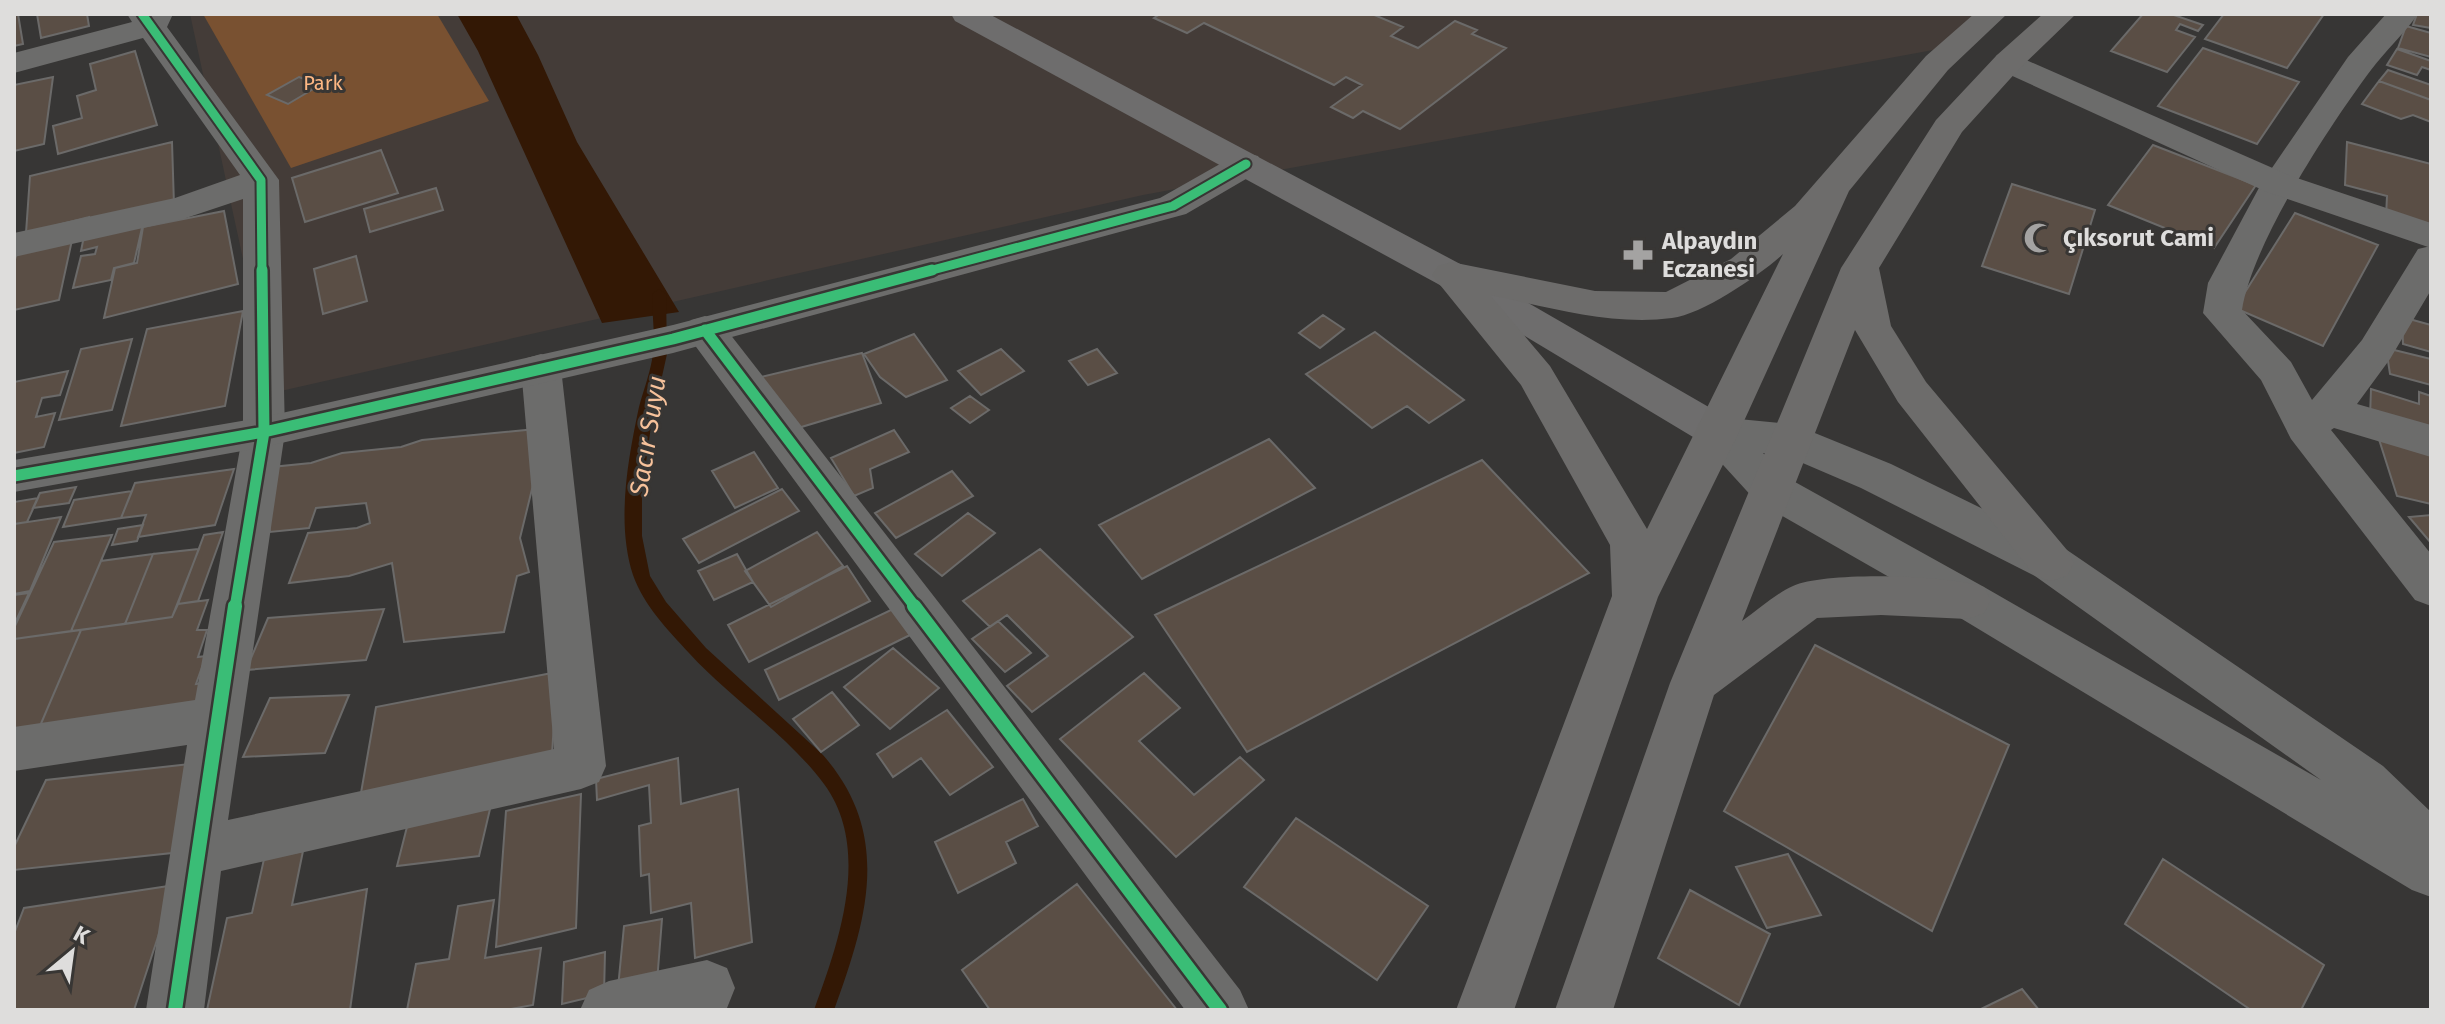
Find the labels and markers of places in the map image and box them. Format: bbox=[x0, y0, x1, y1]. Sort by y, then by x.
mosque icon: Çıksorut Cami bbox=[2022, 221, 2056, 255]
place label: Çıksorut Cami bbox=[2063, 224, 2214, 254]
place label: Alpaydın Eczanesi bbox=[1661, 227, 1757, 283]
pharmacy icon: Alpaydın Eczanesi bbox=[1621, 238, 1655, 272]

